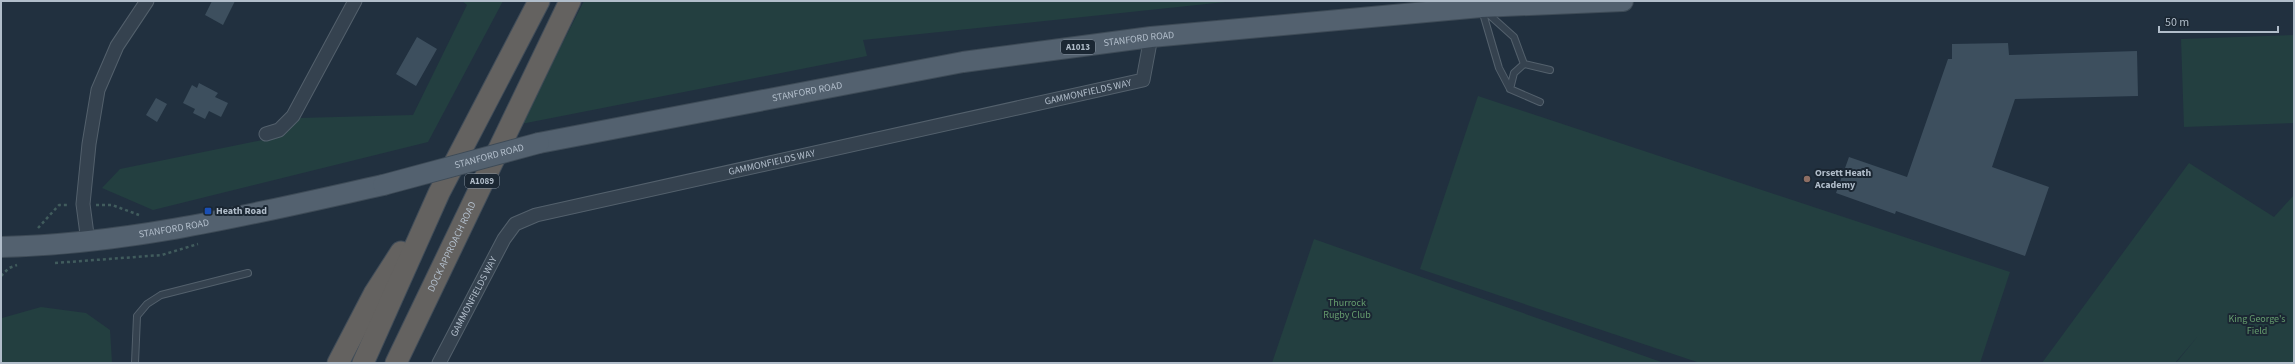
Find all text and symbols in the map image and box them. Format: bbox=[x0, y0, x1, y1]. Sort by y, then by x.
scale bar bbox=[2159, 8, 2278, 34]
text: 50 m bbox=[2165, 14, 2189, 31]
street label: STANFORD ROAD bbox=[1103, 28, 1175, 50]
road number: A1013 bbox=[1061, 40, 1095, 54]
street label: GAMMONFIELDS WAY bbox=[1043, 76, 1133, 109]
street label: STANFORD ROAD bbox=[771, 78, 843, 105]
street label: STANFORD ROAD bbox=[453, 140, 525, 172]
street label: GAMMONFIELDS WAY bbox=[727, 146, 817, 179]
place label: Orsett Heath Academy bbox=[1814, 166, 1871, 192]
road number: A1089 bbox=[465, 174, 499, 188]
marker: Orsett Heath Academy bbox=[1802, 174, 1812, 184]
street label: DOCK APPROACH ROAD bbox=[424, 199, 480, 294]
place label: Heath Road bbox=[216, 204, 267, 218]
marker: Heath Road bbox=[203, 206, 213, 216]
street label: STANFORD ROAD bbox=[138, 216, 210, 241]
street label: GAMMONFIELDS WAY bbox=[447, 254, 501, 339]
park label: Thurrock Rugby Club bbox=[1323, 296, 1371, 322]
park label: King George's Field bbox=[2228, 312, 2286, 338]

